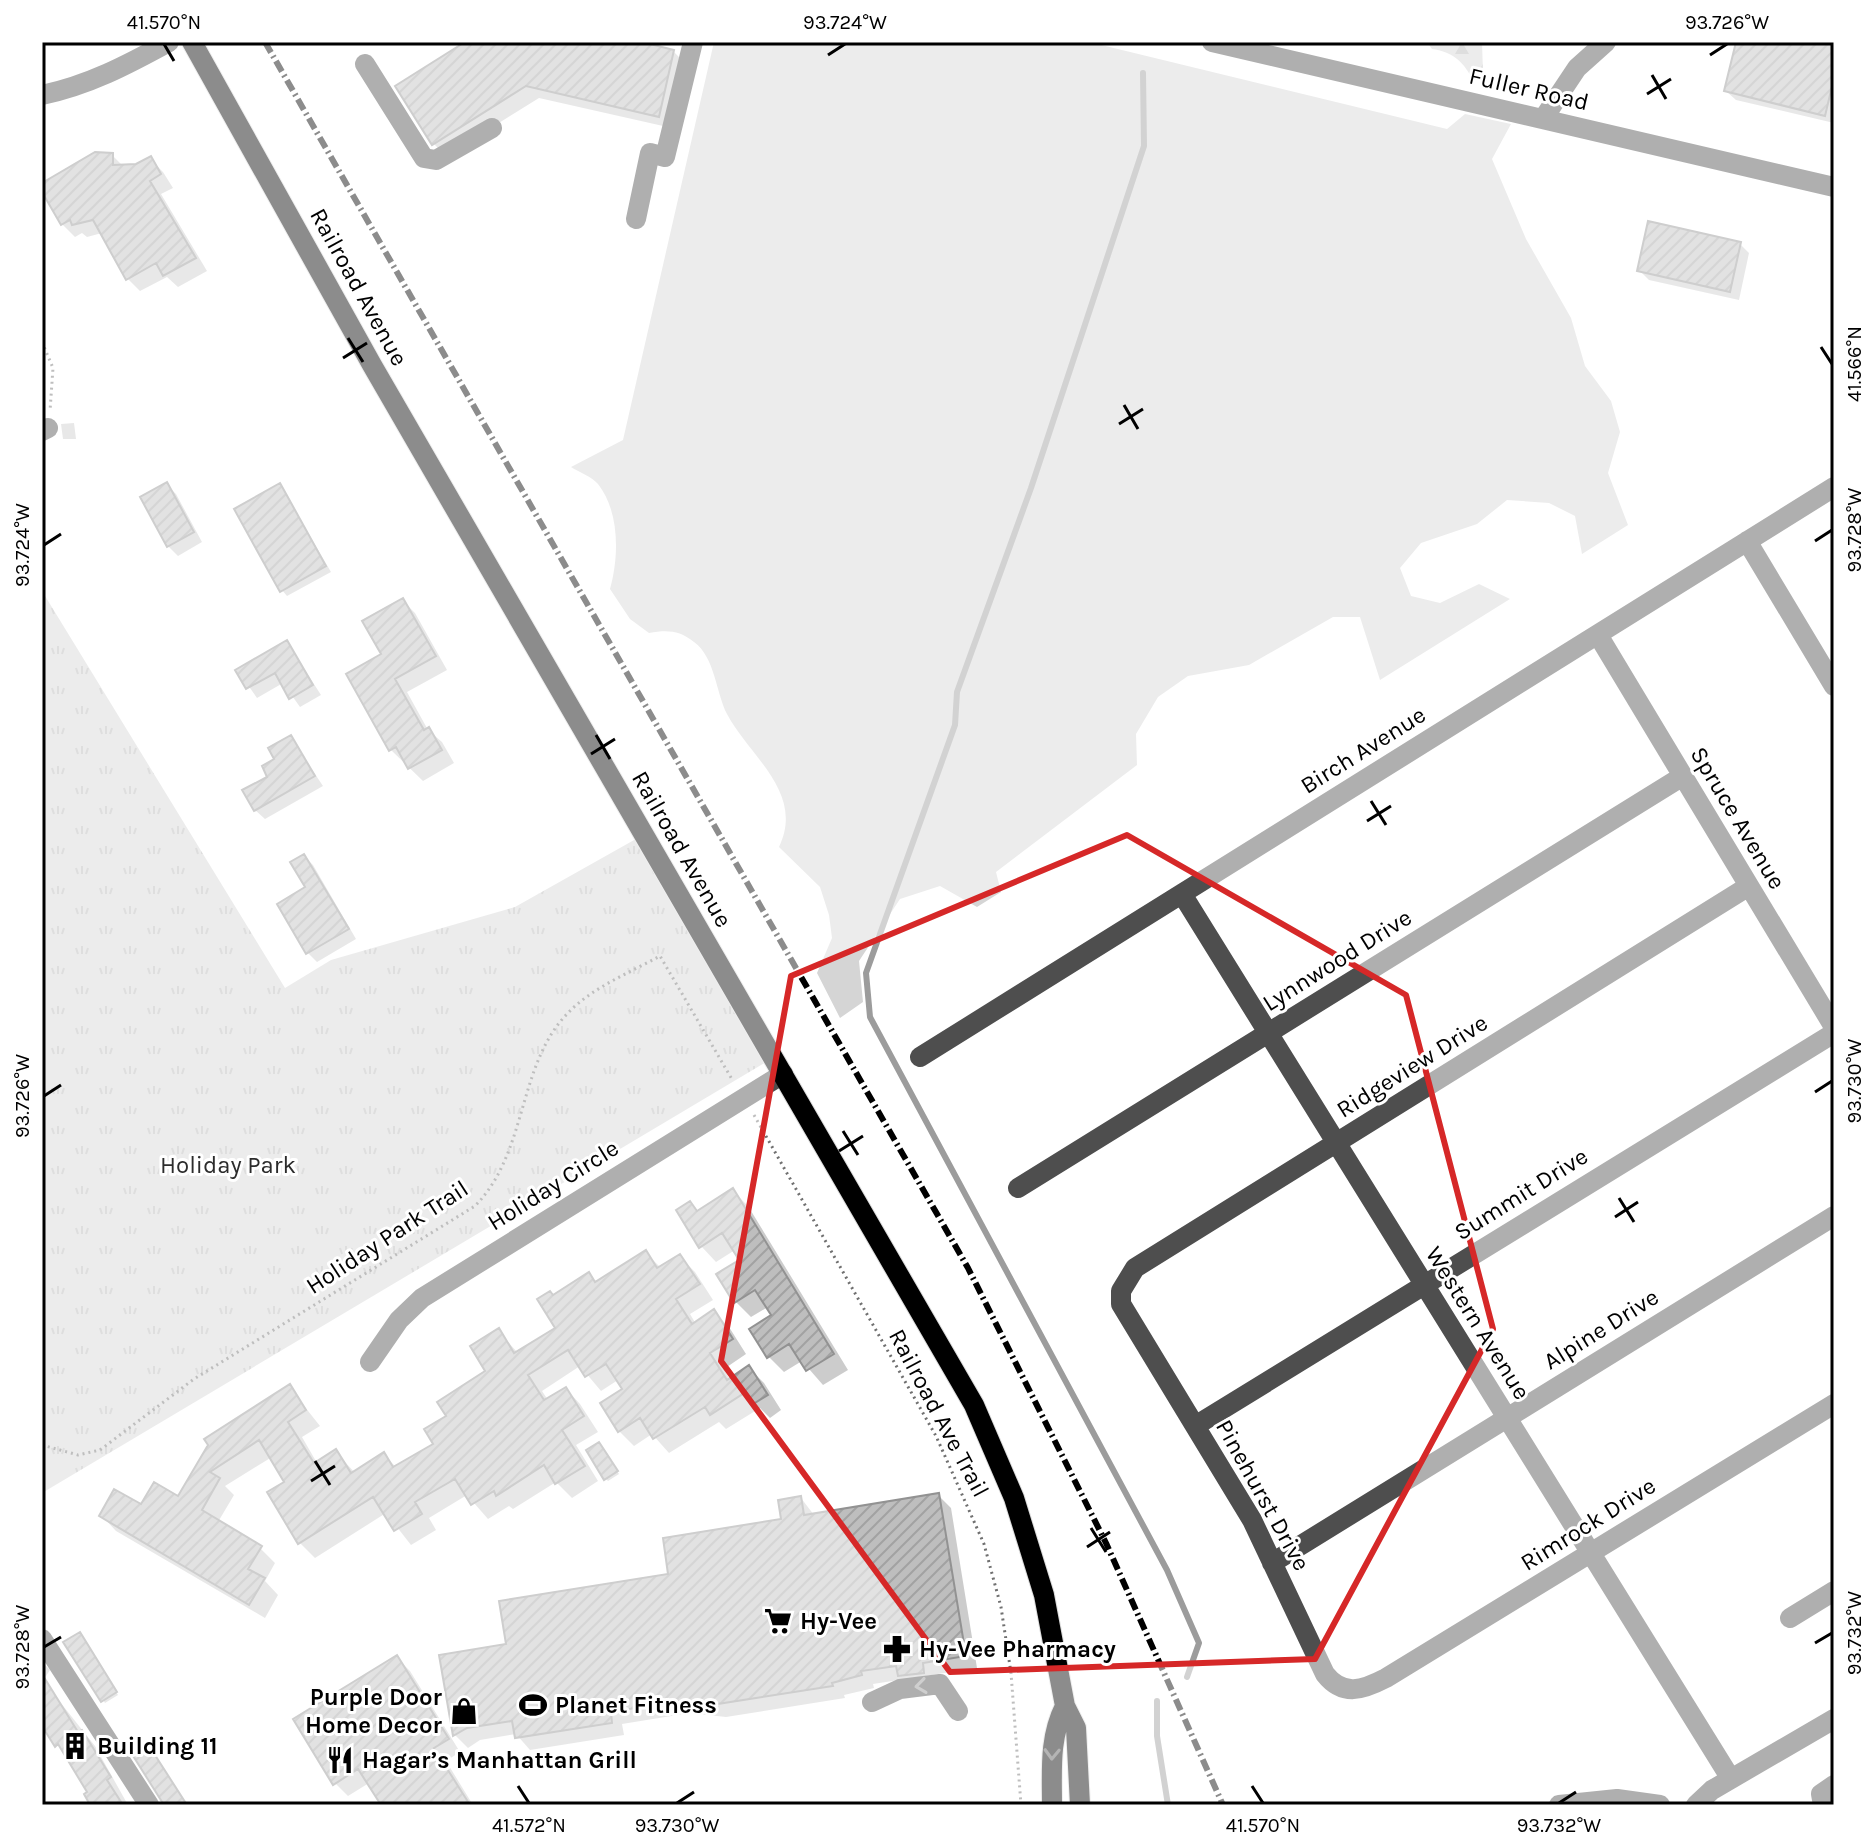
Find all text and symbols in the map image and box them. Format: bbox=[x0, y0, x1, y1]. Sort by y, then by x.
text: 41.570°N bbox=[127, 11, 201, 34]
text: 93.724°W bbox=[803, 11, 887, 34]
text: 93.726°W bbox=[1685, 11, 1769, 34]
street label: Fuller Road bbox=[1466, 62, 1592, 116]
street label: Railroad Avenue bbox=[304, 203, 414, 371]
text: 41.566°N bbox=[1843, 326, 1866, 402]
text: 93.728°W bbox=[1843, 487, 1866, 572]
text: 93.724°W bbox=[11, 503, 34, 587]
street label: Birch Avenue bbox=[1295, 700, 1431, 800]
street label: Spruce Avenue bbox=[1685, 742, 1791, 894]
street label: Railroad Avenue bbox=[626, 766, 738, 932]
street label: Lynnwood Drive bbox=[1257, 903, 1417, 1017]
street label: Ridgeview Drive bbox=[1331, 1008, 1493, 1124]
text: 93.730°W bbox=[1843, 1039, 1866, 1123]
text: 93.726°W bbox=[11, 1054, 34, 1138]
street label: Holiday Circle bbox=[482, 1134, 624, 1236]
street label: Summit Drive bbox=[1449, 1142, 1593, 1246]
park label: Holiday Park bbox=[160, 1151, 296, 1179]
street label: Holiday Park Trail bbox=[301, 1174, 473, 1300]
street label: Western Avenue bbox=[1420, 1241, 1536, 1405]
street label: Alpine Drive bbox=[1538, 1283, 1664, 1375]
street label: Railroad Ave Trail bbox=[883, 1324, 995, 1502]
street label: Pinehurst Drive bbox=[1210, 1415, 1316, 1575]
street label: Rimrock Drive bbox=[1515, 1471, 1661, 1577]
text: 93.732°W bbox=[1843, 1591, 1866, 1675]
text: 93.728°W bbox=[11, 1604, 34, 1689]
supermarket icon: Hy-Vee bbox=[763, 1606, 793, 1636]
place label: Hy-Vee bbox=[800, 1607, 877, 1635]
pharmacy icon: Hy-Vee Pharmacy bbox=[882, 1634, 912, 1664]
place label: Hy-Vee Pharmacy bbox=[919, 1635, 1116, 1663]
one-way arrow bbox=[914, 1677, 928, 1694]
place label: Purple Door Home Decor bbox=[305, 1683, 443, 1739]
sports icon: Planet Fitness bbox=[518, 1690, 548, 1720]
place label: Planet Fitness bbox=[555, 1691, 717, 1719]
shop icon: Purple Door Home Decor bbox=[449, 1696, 479, 1726]
building icon: Building 11 bbox=[60, 1731, 90, 1761]
place label: Building 11 bbox=[97, 1732, 218, 1760]
restaurant icon: Hagar’s Manhattan Grill bbox=[325, 1745, 355, 1775]
place label: Hagar’s Manhattan Grill bbox=[362, 1746, 637, 1774]
one-way arrow bbox=[1044, 1748, 1061, 1761]
text: 41.572°N bbox=[492, 1814, 566, 1837]
text: 93.730°W bbox=[635, 1814, 719, 1837]
text: 41.570°N bbox=[1226, 1814, 1300, 1837]
text: 93.732°W bbox=[1517, 1814, 1601, 1837]

